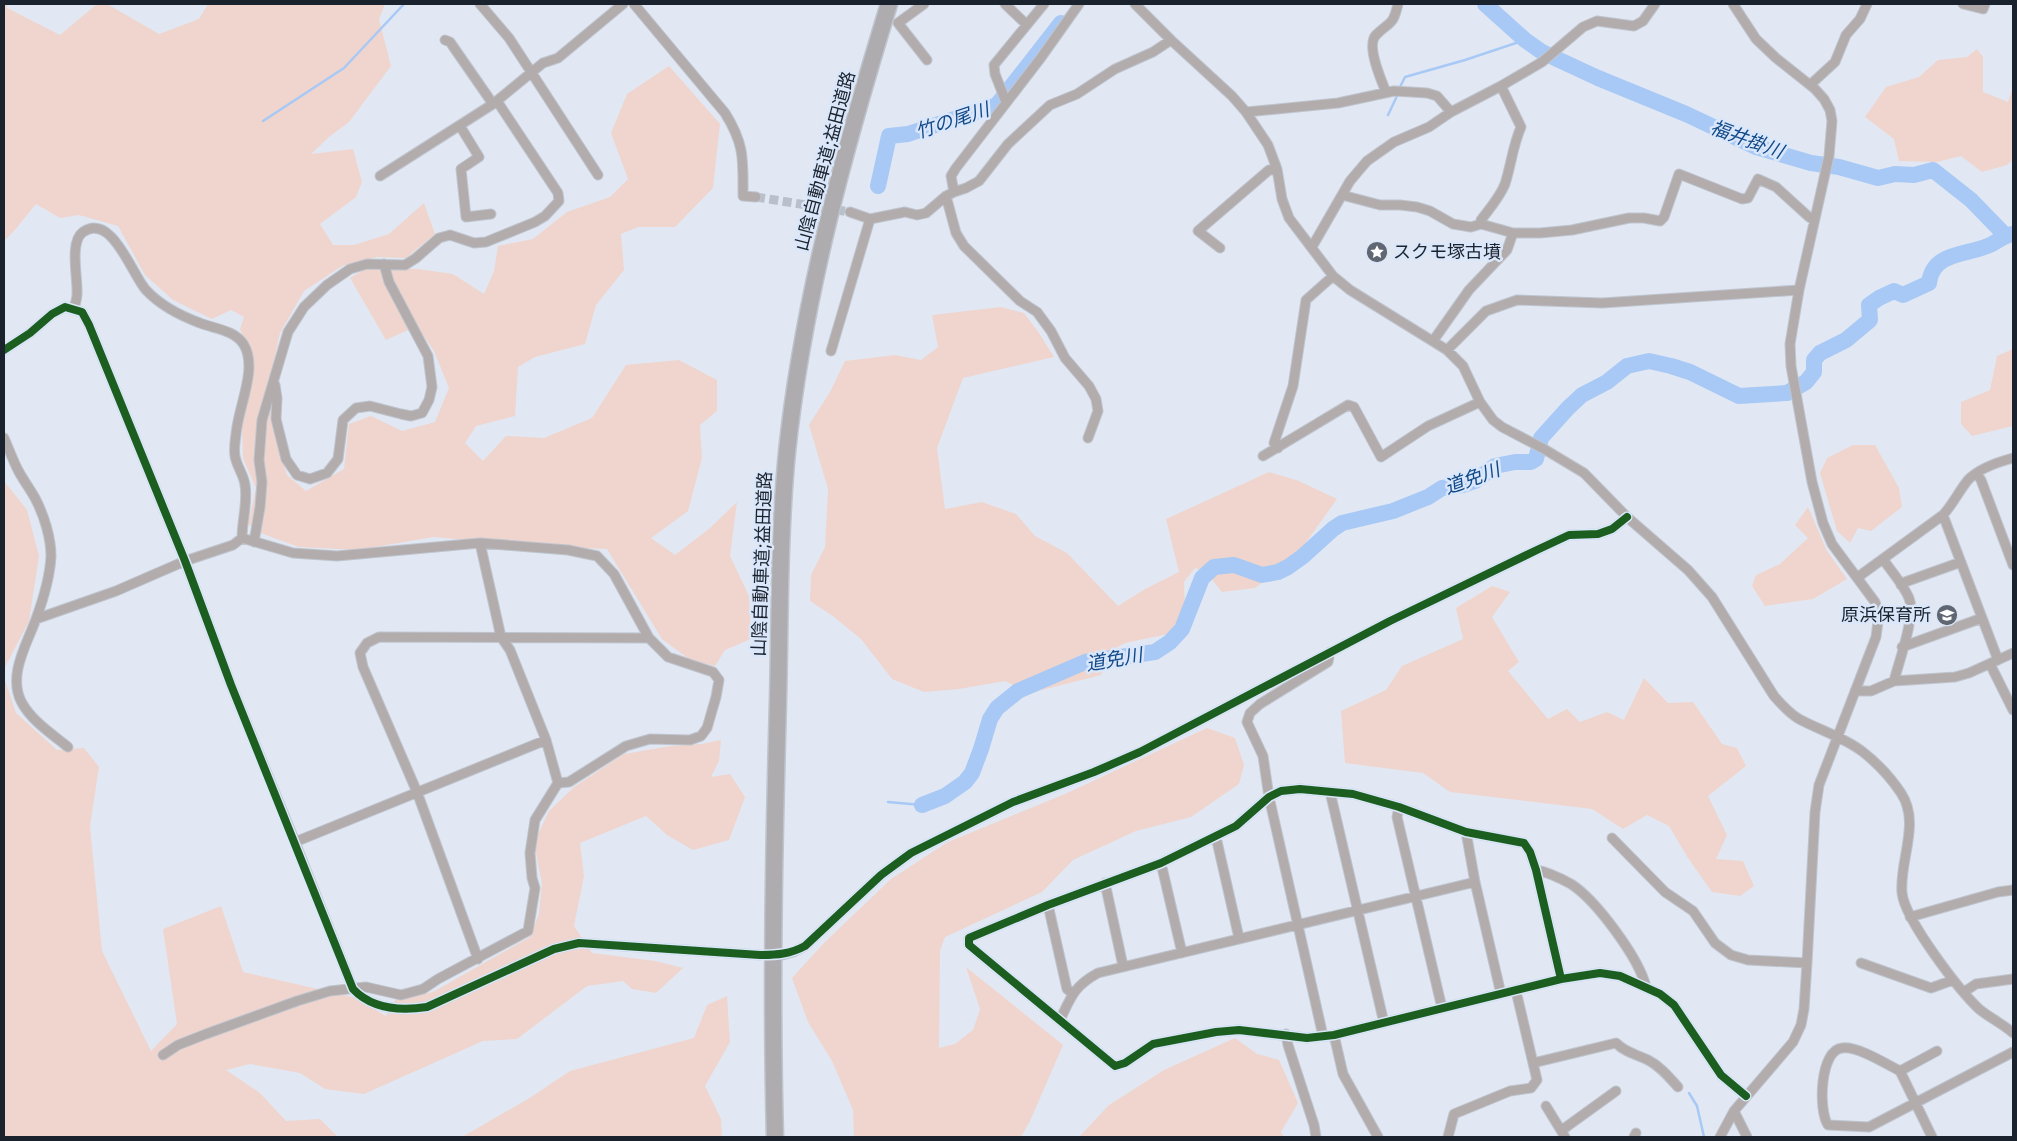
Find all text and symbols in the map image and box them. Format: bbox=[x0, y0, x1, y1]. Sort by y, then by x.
street label: 山陰自動車道;益田道路 bbox=[790, 69, 859, 253]
water label: 竹の尾川 bbox=[912, 97, 994, 143]
water label: 福井掛川 bbox=[1707, 116, 1788, 164]
place icon: スクモ塚古墳 bbox=[1365, 240, 1389, 264]
place label: スクモ塚古墳 bbox=[1393, 241, 1501, 262]
water label: 道免川 bbox=[1441, 457, 1505, 499]
street label: 山陰自動車道;益田道路 bbox=[748, 471, 775, 657]
school or university icon: 原浜保育所 bbox=[1935, 603, 1959, 627]
place label: 原浜保育所 bbox=[1841, 604, 1931, 625]
water label: 道免川 bbox=[1084, 643, 1146, 676]

